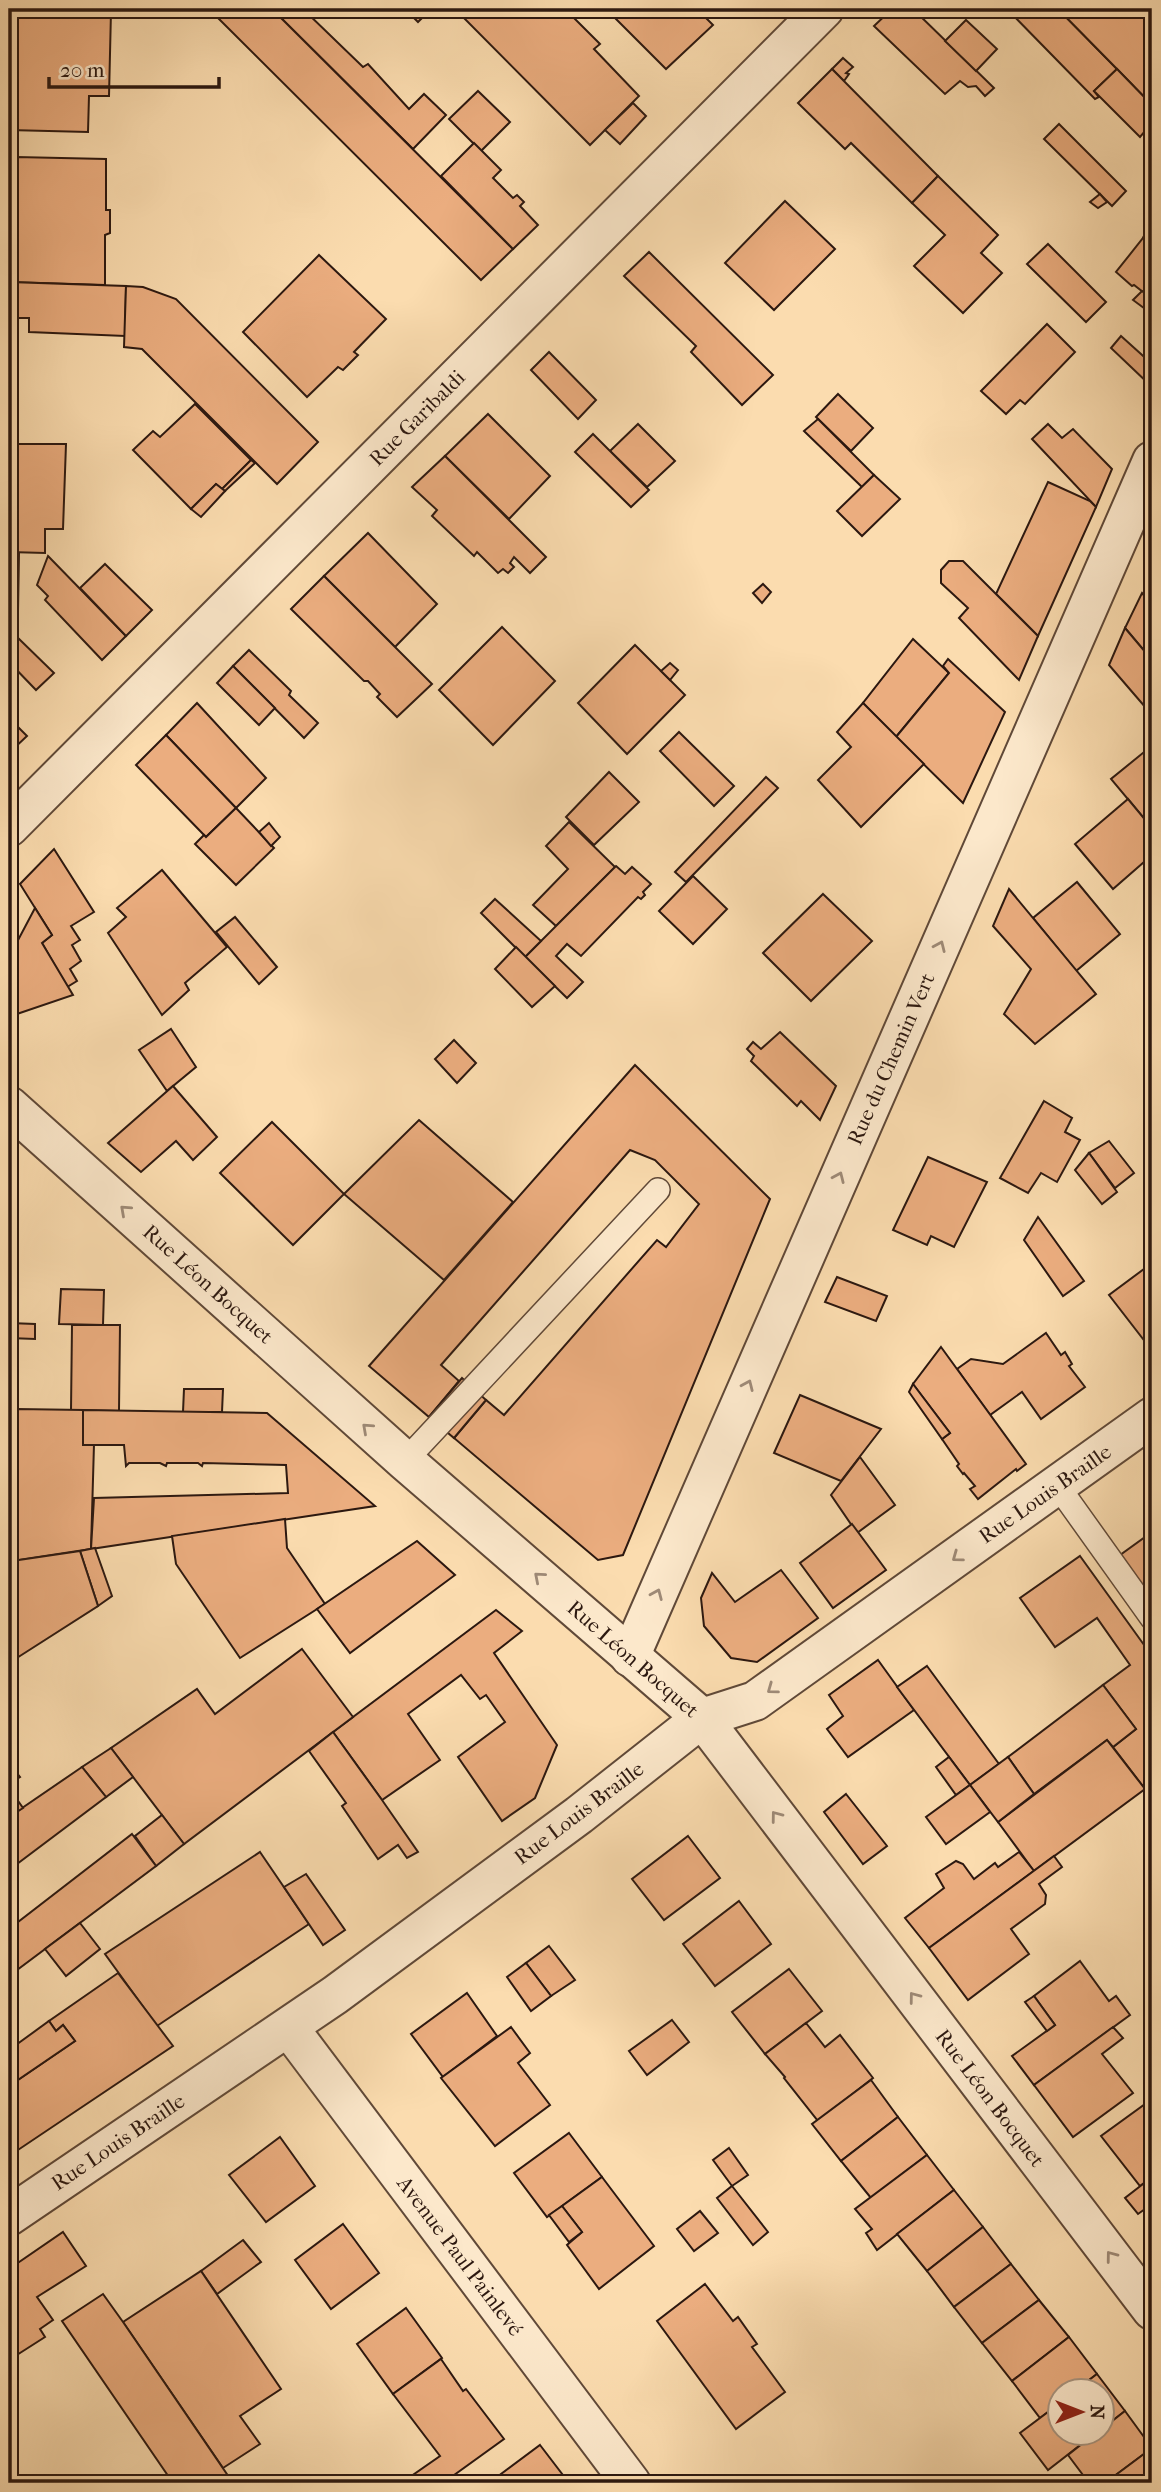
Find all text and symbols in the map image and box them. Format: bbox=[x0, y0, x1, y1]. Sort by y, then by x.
scale bar bbox=[49, 46, 219, 90]
text: 20 m bbox=[60, 58, 105, 82]
street label: Rue Garibaldi bbox=[364, 365, 470, 471]
one-way arrow bbox=[932, 941, 946, 953]
street label: Rue du Chemin Vert bbox=[842, 969, 940, 1149]
one-way arrow bbox=[831, 1172, 845, 1184]
one-way arrow bbox=[120, 1206, 133, 1219]
street label: Rue Léon Bocquet bbox=[138, 1220, 278, 1349]
one-way arrow bbox=[740, 1380, 754, 1393]
one-way arrow bbox=[363, 1424, 376, 1436]
street label: Rue Louis Braille bbox=[974, 1440, 1116, 1548]
one-way arrow bbox=[952, 1549, 965, 1561]
one-way arrow bbox=[535, 1573, 548, 1585]
one-way arrow bbox=[648, 1588, 662, 1600]
street label: Rue Léon Bocquet bbox=[562, 1595, 704, 1723]
one-way arrow bbox=[767, 1681, 780, 1693]
street label: Rue Louis Braille bbox=[510, 1757, 648, 1869]
one-way arrow bbox=[771, 1811, 784, 1824]
one-way arrow bbox=[909, 1992, 922, 2005]
street label: Rue Léon Bocquet bbox=[930, 2024, 1050, 2172]
street label: Rue Louis Braille bbox=[47, 2089, 189, 2195]
street label: Avenue Paul Painlevé bbox=[392, 2171, 528, 2340]
one-way arrow bbox=[1106, 2251, 1119, 2264]
north arrow bbox=[1046, 2376, 1116, 2446]
text: N bbox=[1086, 2405, 1108, 2420]

